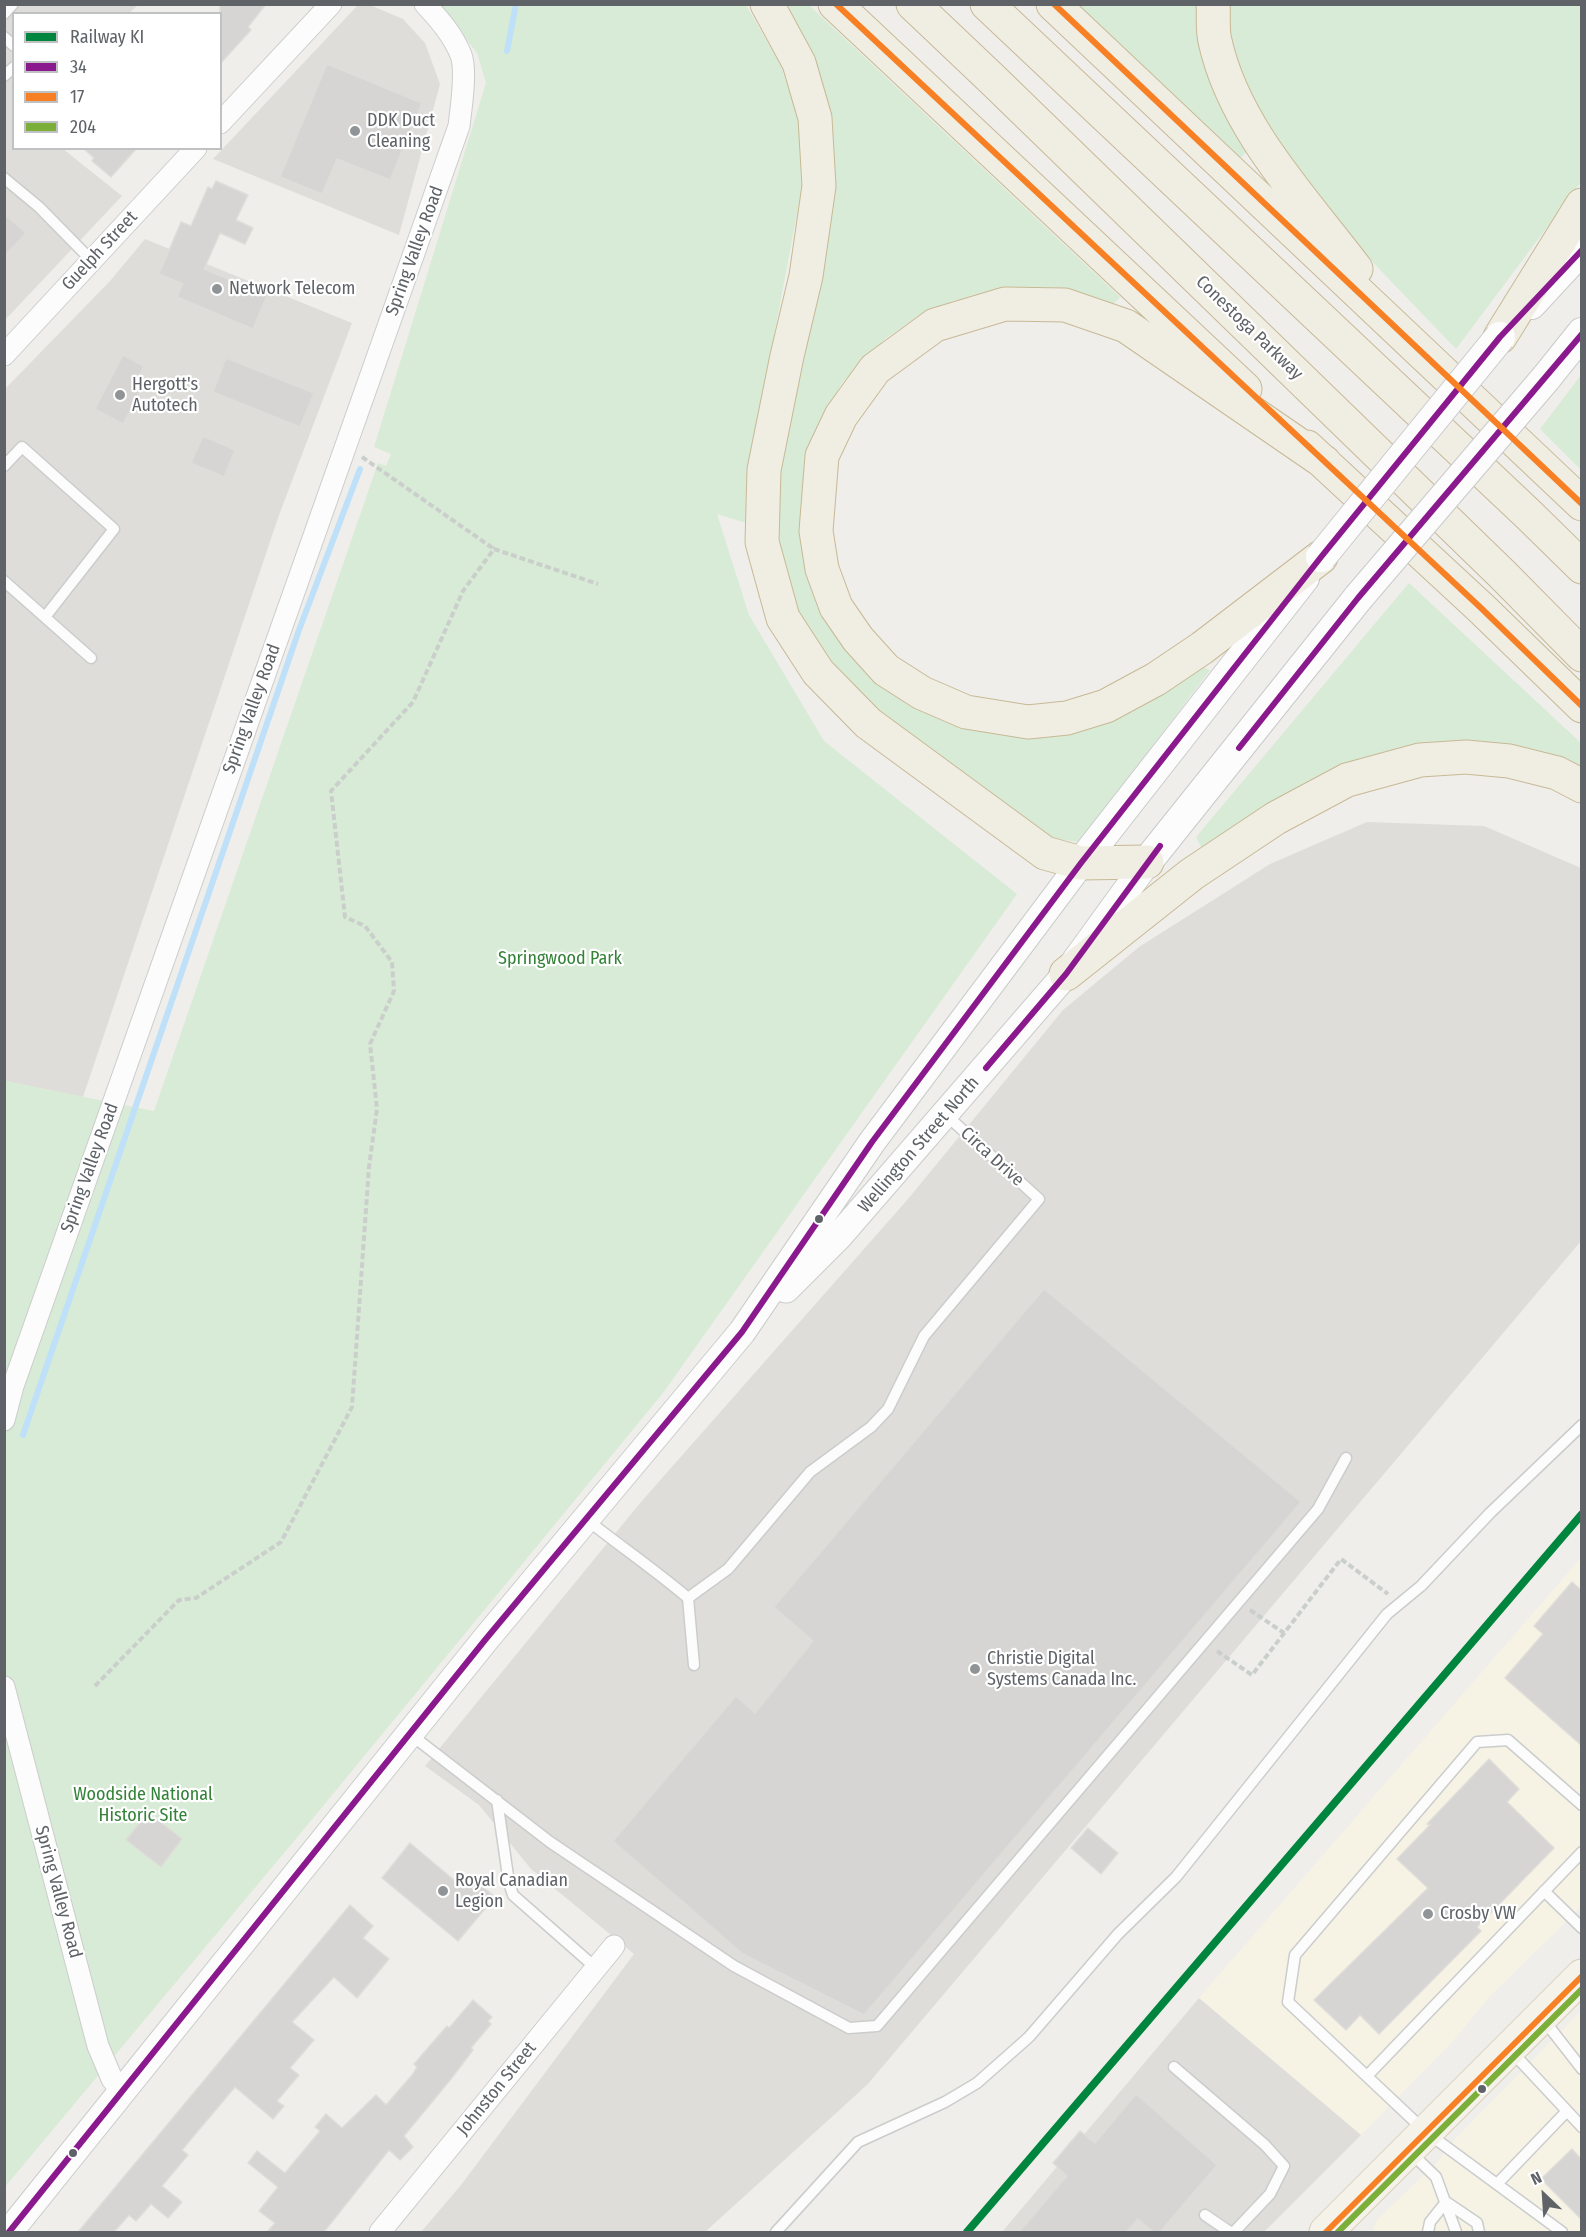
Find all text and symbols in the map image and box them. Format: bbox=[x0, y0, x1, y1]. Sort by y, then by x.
legend bbox=[12, 12, 222, 150]
text: Railway KI bbox=[70, 26, 144, 48]
text: 34 bbox=[70, 56, 87, 78]
text: 17 bbox=[70, 86, 84, 108]
place label: DDK Duct Cleaning bbox=[367, 110, 435, 152]
text: 204 bbox=[70, 116, 96, 138]
marker: DDK Duct Cleaning bbox=[348, 124, 362, 138]
street label: Spring Valley Road bbox=[382, 183, 448, 319]
street label: Guelph Street bbox=[58, 207, 142, 295]
street label: Conestoga Parkway bbox=[1191, 271, 1307, 385]
place label: Network Telecom bbox=[229, 278, 355, 300]
marker: Network Telecom bbox=[210, 282, 224, 296]
place label: Hergott's Autotech bbox=[132, 374, 198, 416]
marker: Hergott's Autotech bbox=[113, 388, 127, 402]
street label: Spring Valley Road bbox=[219, 641, 285, 777]
park label: Springwood Park bbox=[498, 948, 622, 970]
street label: Wellington Street North bbox=[854, 1072, 984, 1218]
street label: Spring Valley Road bbox=[57, 1100, 123, 1236]
street label: Circa Drive bbox=[956, 1123, 1028, 1191]
unlabelled marker bbox=[813, 1213, 825, 1225]
place label: Christie Digital Systems Canada Inc. bbox=[987, 1648, 1136, 1690]
marker: Christie Digital Systems Canada Inc. bbox=[968, 1662, 982, 1676]
park label: Woodside National Historic Site bbox=[73, 1784, 213, 1826]
street label: Spring Valley Road bbox=[30, 1823, 86, 1961]
place label: Royal Canadian Legion bbox=[455, 1870, 568, 1912]
marker: Royal Canadian Legion bbox=[436, 1884, 450, 1898]
place label: Crosby VW bbox=[1440, 1903, 1516, 1925]
marker: Crosby VW bbox=[1421, 1907, 1435, 1921]
street label: Johnston Street bbox=[453, 2038, 541, 2140]
unlabelled marker bbox=[1476, 2083, 1488, 2095]
unlabelled marker bbox=[67, 2147, 79, 2159]
north arrow bbox=[1514, 2165, 1574, 2225]
text: N bbox=[1528, 2168, 1545, 2189]

